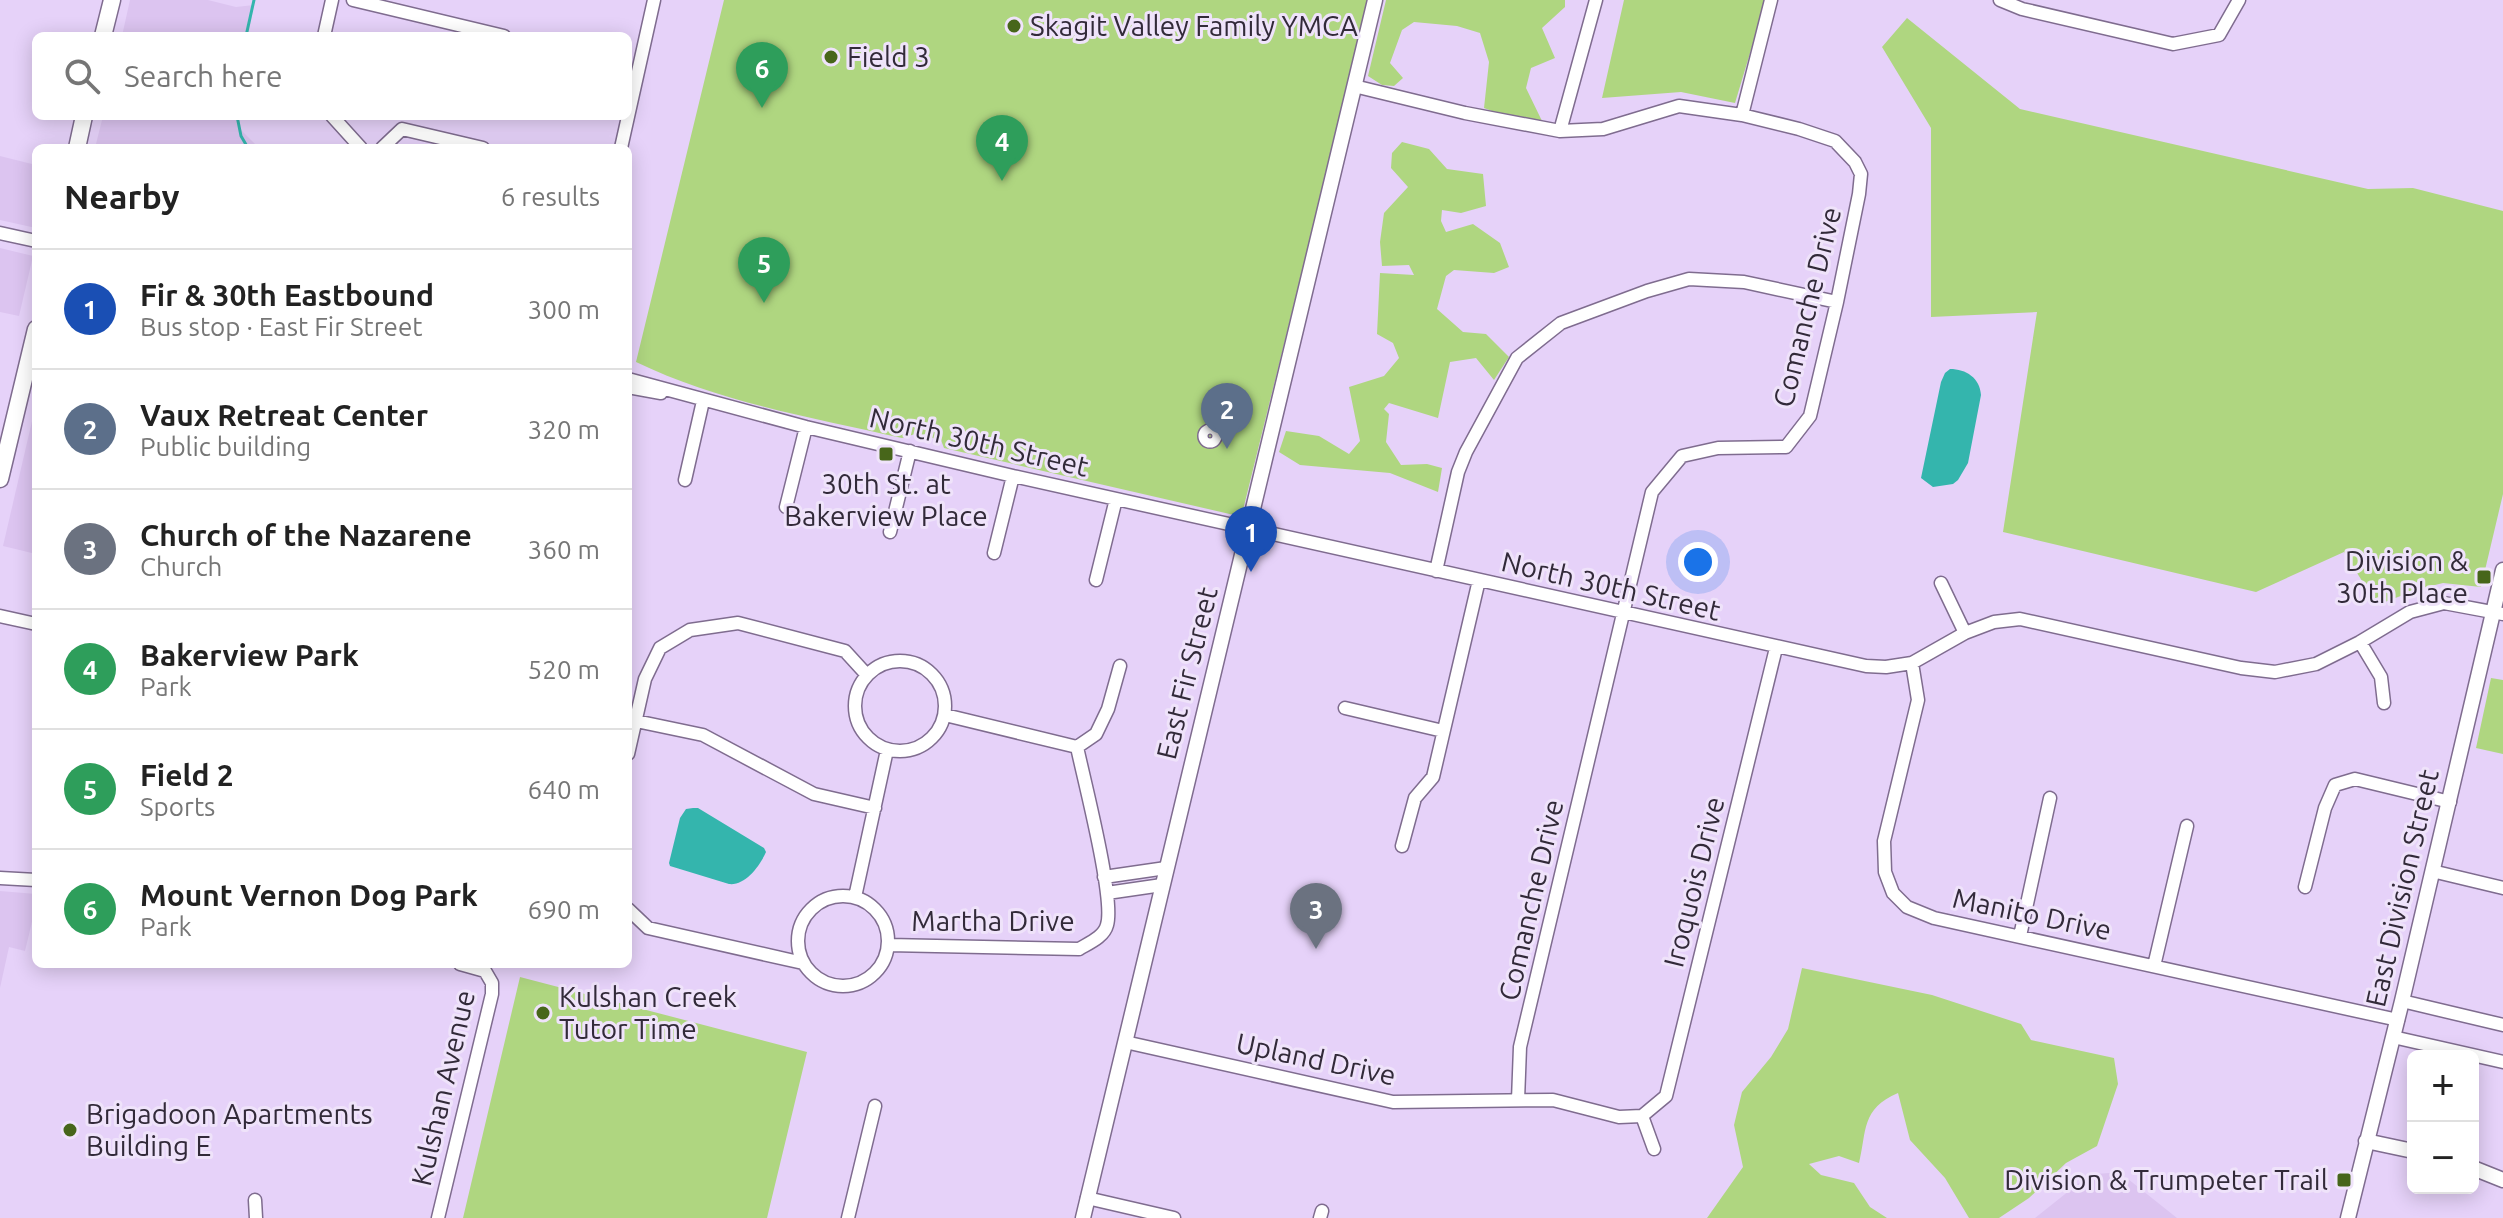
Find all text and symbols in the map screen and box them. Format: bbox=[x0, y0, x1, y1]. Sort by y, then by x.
place label: Skagit Valley Family YMCA bbox=[1030, 10, 1358, 41]
marker: Skagit Valley Family YMCA bbox=[1005, 17, 1023, 35]
search box bbox=[32, 32, 632, 120]
place label: Field 3 bbox=[847, 41, 930, 72]
pin: 6 bbox=[736, 42, 788, 108]
marker: Field 3 bbox=[822, 48, 840, 66]
icon: search bbox=[60, 54, 104, 98]
text: Search here bbox=[124, 59, 283, 93]
pin: 4 bbox=[976, 115, 1028, 181]
text: Nearby bbox=[64, 177, 179, 215]
text: 6 results bbox=[501, 182, 600, 211]
street label: Comanche Drive bbox=[1767, 204, 1846, 410]
pin: 5 bbox=[738, 237, 790, 303]
text: Fir & 30th Eastbound bbox=[140, 278, 434, 312]
text: 1 bbox=[83, 295, 97, 324]
text: 300 m bbox=[528, 295, 600, 324]
text: Bus stop · East Fir Street bbox=[140, 312, 423, 341]
pin: 2 bbox=[1201, 383, 1253, 449]
text: Vaux Retreat Center bbox=[140, 398, 428, 432]
street label: North 30th Street bbox=[867, 401, 1092, 482]
text: 2 bbox=[83, 415, 97, 444]
text: 320 m bbox=[528, 415, 600, 444]
text: Public building bbox=[140, 432, 311, 461]
marker: 30th St. at Bakerview Place bbox=[877, 445, 895, 463]
place label: 30th St. at Bakerview Place bbox=[784, 468, 988, 531]
pin: 1 bbox=[1225, 506, 1277, 572]
text: Church of the Nazarene bbox=[140, 518, 472, 552]
text: 3 bbox=[83, 535, 97, 564]
text: 360 m bbox=[528, 535, 600, 564]
your location bbox=[1678, 542, 1718, 582]
street label: North 30th Street bbox=[1499, 545, 1724, 626]
place label: Division & 30th Place bbox=[2336, 545, 2469, 608]
text: Church bbox=[140, 552, 222, 581]
marker: Division & 30th Place bbox=[2475, 568, 2493, 586]
street label: East Fir Street bbox=[1150, 584, 1223, 762]
text: Bakerview Park bbox=[140, 638, 359, 672]
text: 4 bbox=[83, 655, 97, 684]
text: 520 m bbox=[528, 655, 600, 684]
text: Park bbox=[140, 672, 192, 701]
text: Field 2 bbox=[140, 758, 234, 792]
street label: East Division Street bbox=[2359, 766, 2444, 1010]
text: 5 bbox=[83, 775, 97, 804]
text: 640 m bbox=[528, 775, 600, 804]
text: Sports bbox=[140, 792, 215, 821]
street label: Iroquois Drive bbox=[1657, 793, 1730, 970]
street label: Comanche Drive bbox=[1492, 796, 1569, 1003]
text: Mount Vernon Dog Park bbox=[140, 878, 478, 912]
street label: Manito Drive bbox=[1950, 882, 2114, 945]
pin: 3 bbox=[1290, 883, 1342, 949]
text: 6 bbox=[83, 895, 97, 924]
text: 690 m bbox=[528, 895, 600, 924]
street label: Martha Drive bbox=[911, 905, 1075, 936]
text: Park bbox=[140, 912, 192, 941]
place label: Kulshan Creek Tutor Time bbox=[559, 981, 737, 1044]
street label: Kulshan Avenue bbox=[405, 987, 480, 1189]
marker: Kulshan Creek Tutor Time bbox=[534, 1004, 552, 1022]
street label: Upland Drive bbox=[1234, 1026, 1399, 1091]
map controls bbox=[2407, 1050, 2479, 1194]
button: + bbox=[2407, 1050, 2479, 1122]
place label: Brigadoon Apartments Building E bbox=[86, 1098, 373, 1161]
marker: Brigadoon Apartments Building E bbox=[61, 1121, 79, 1139]
button: − bbox=[2407, 1122, 2479, 1194]
place label: Division & Trumpeter Trail bbox=[2004, 1164, 2328, 1195]
marker: Division & Trumpeter Trail bbox=[2335, 1171, 2353, 1189]

